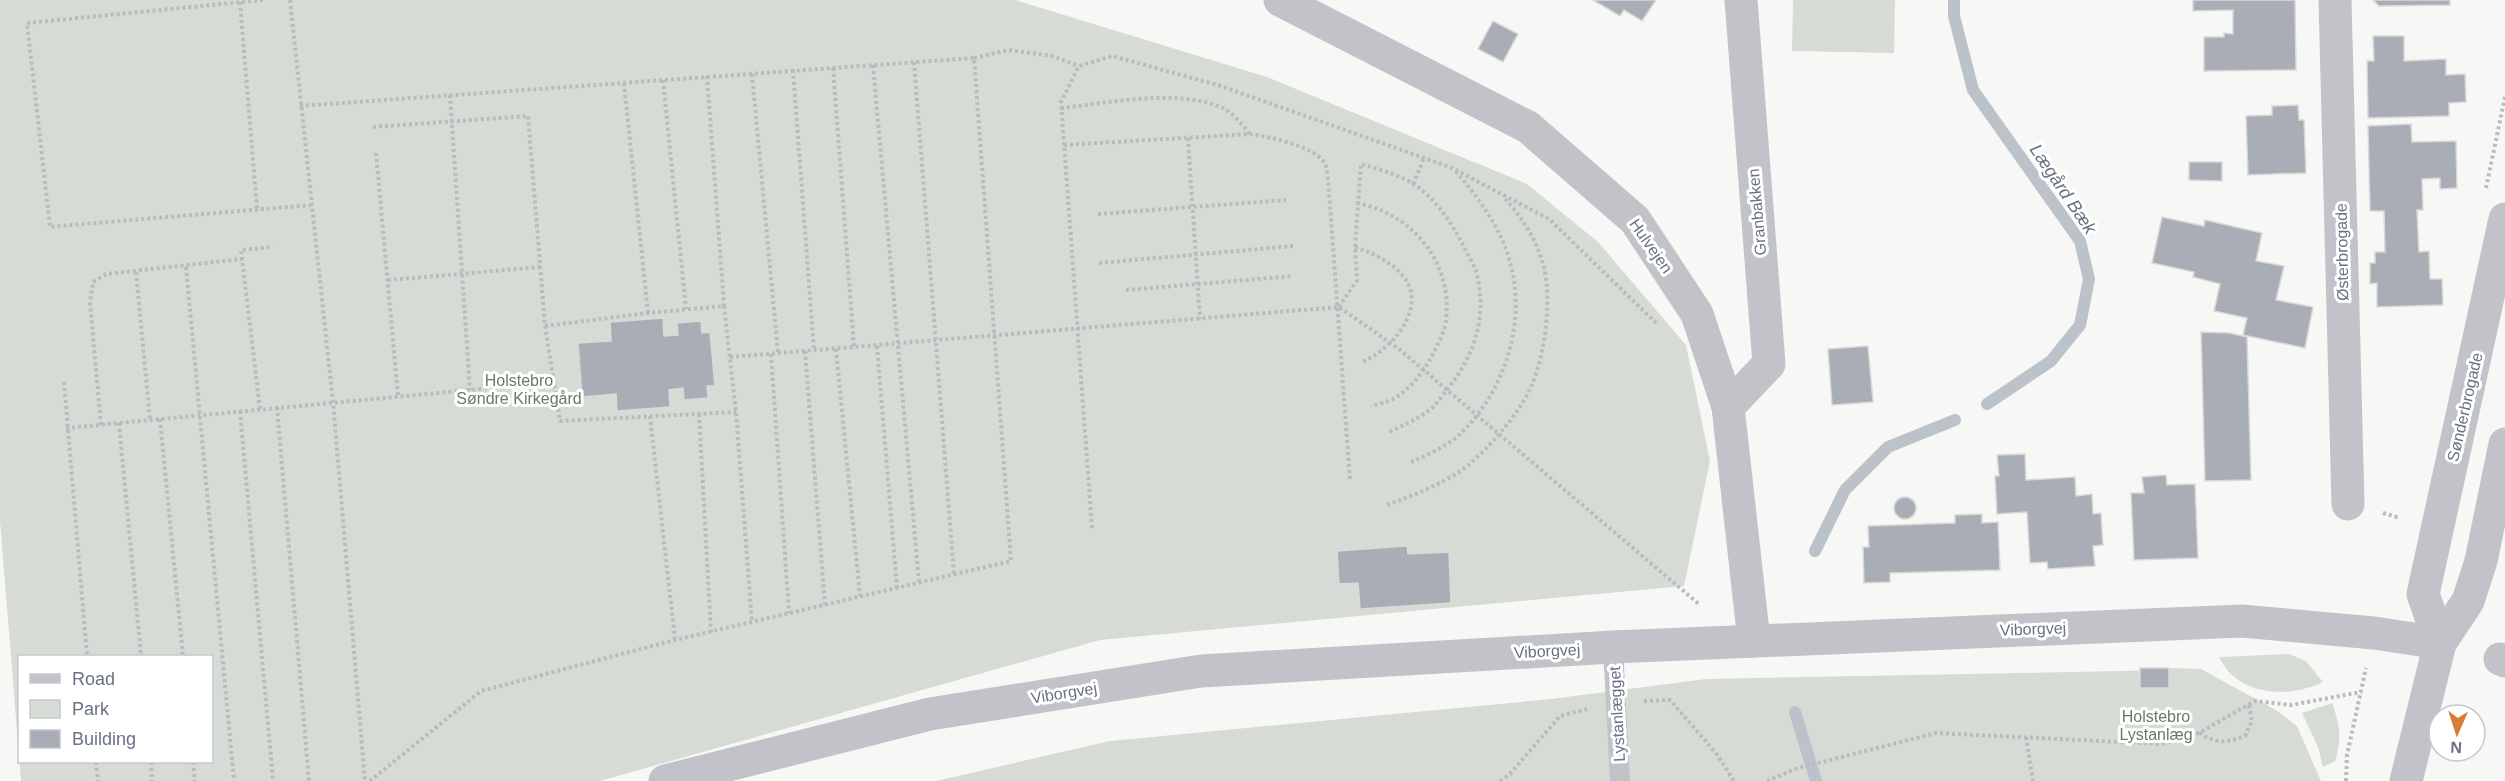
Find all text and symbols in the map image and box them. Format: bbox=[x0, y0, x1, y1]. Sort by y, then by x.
water label: Lægård Bæk bbox=[2026, 140, 2101, 239]
street label: Granbakken bbox=[1745, 168, 1769, 256]
street label: Østerbrogade bbox=[2333, 203, 2351, 301]
street label: Hulvejen bbox=[1626, 216, 1676, 276]
street label: Sønderbrogade bbox=[2444, 351, 2486, 463]
park label: Holstebro Søndre Kirkegård bbox=[456, 372, 582, 407]
street label: Viborgvej bbox=[2000, 619, 2066, 639]
street label: Viborgvej bbox=[1513, 641, 1581, 661]
legend bbox=[18, 655, 213, 763]
street label: Lystanlægget bbox=[1606, 665, 1628, 762]
text: Road bbox=[72, 669, 115, 689]
street label: Viborgvej bbox=[1030, 679, 1098, 707]
text: Park bbox=[72, 699, 110, 719]
north arrow bbox=[2427, 703, 2487, 763]
park label: Holstebro Lystanlæg bbox=[2119, 708, 2193, 743]
text: Building bbox=[72, 729, 136, 749]
text: N bbox=[2450, 739, 2462, 756]

